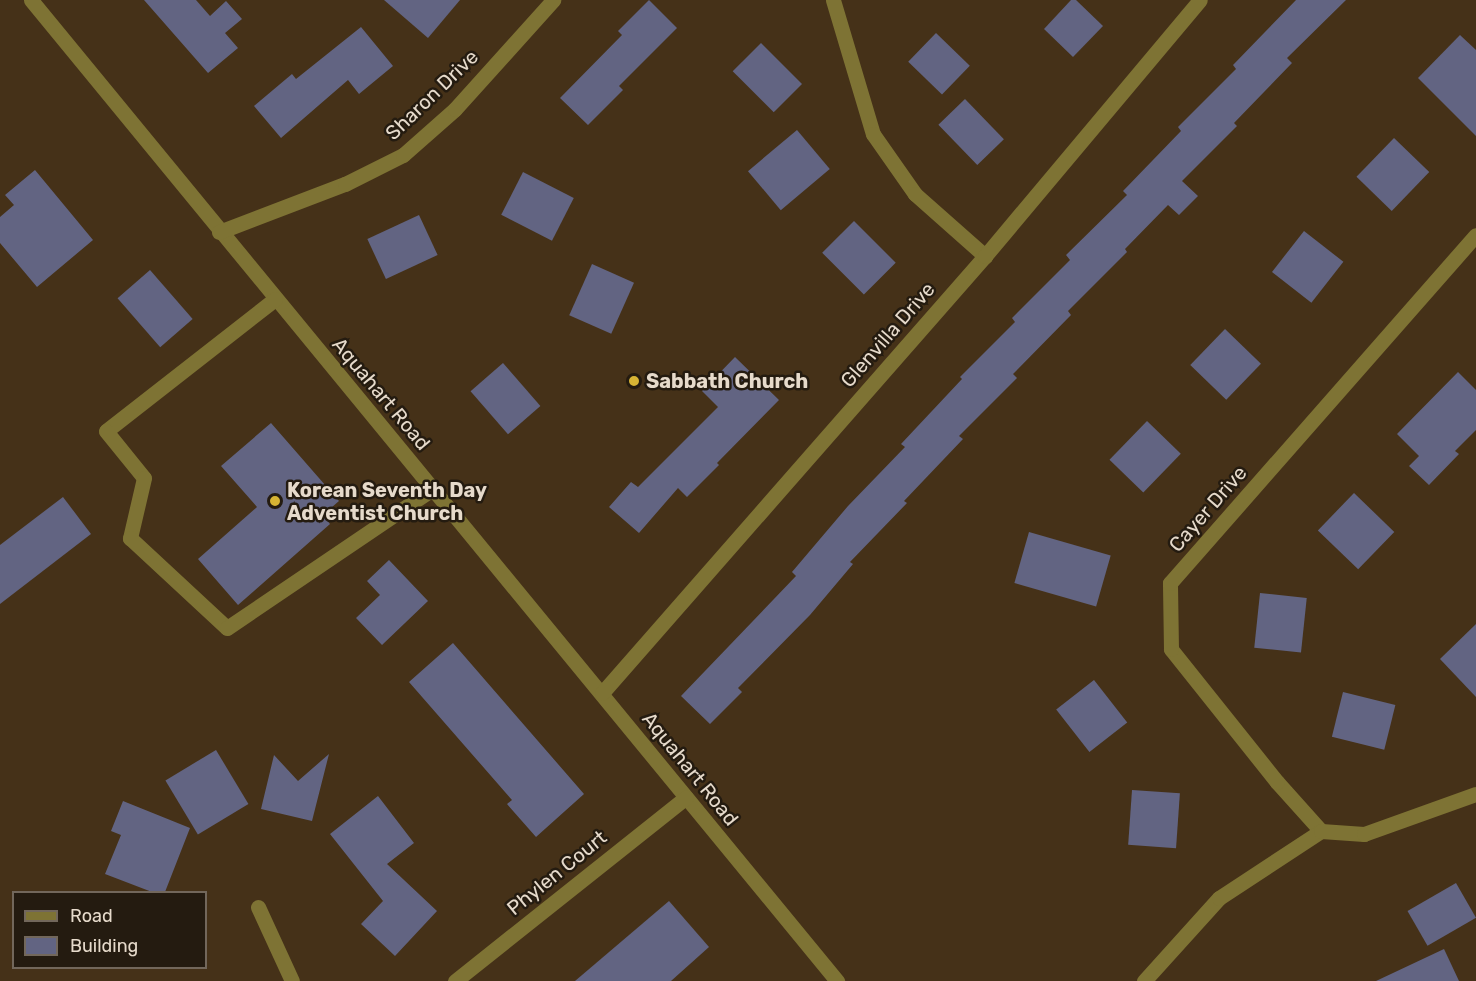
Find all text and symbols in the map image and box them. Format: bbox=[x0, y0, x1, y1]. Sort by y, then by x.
street label: Sharon Drive bbox=[381, 45, 483, 145]
street label: Glenvilla Drive bbox=[836, 278, 940, 392]
street label: Aquahart Road bbox=[327, 333, 435, 455]
place label: Sabbath Church bbox=[646, 369, 808, 393]
marker: Sabbath Church bbox=[627, 374, 641, 388]
street label: Cayer Drive bbox=[1164, 461, 1252, 557]
place label: Korean Seventh Day Adventist Church bbox=[287, 478, 487, 525]
marker: Korean Seventh Day Adventist Church bbox=[268, 494, 282, 508]
street label: Aquahart Road bbox=[637, 707, 743, 831]
street label: Phylen Court bbox=[502, 826, 612, 920]
legend bbox=[12, 891, 207, 969]
text: Road bbox=[70, 905, 113, 927]
text: Building bbox=[70, 935, 138, 957]

